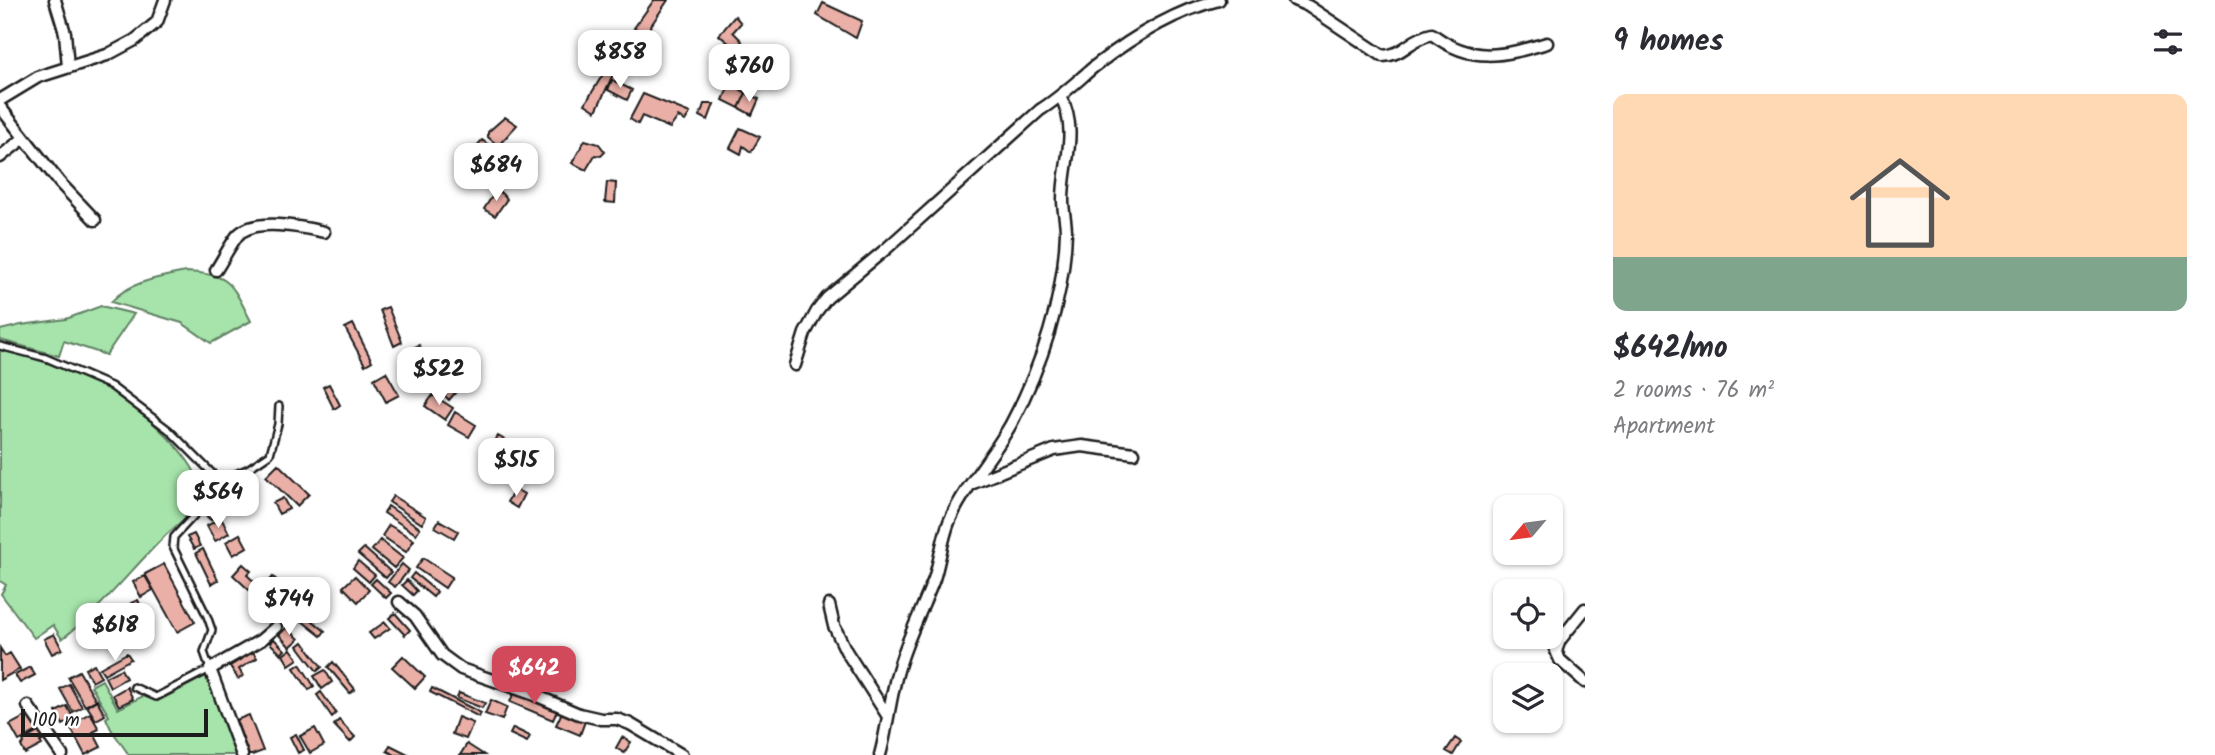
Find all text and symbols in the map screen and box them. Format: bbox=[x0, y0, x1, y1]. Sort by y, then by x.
text: 9 homes bbox=[1613, 18, 1724, 66]
icon: filters bbox=[2149, 23, 2187, 61]
pin: $858 bbox=[579, 31, 661, 90]
text: $858 bbox=[594, 35, 646, 71]
pin: $760 bbox=[708, 44, 790, 104]
text: $760 bbox=[725, 49, 773, 85]
icon: home bbox=[1837, 140, 1963, 266]
pin: $684 bbox=[455, 144, 537, 203]
text: $684 bbox=[470, 148, 522, 184]
text: $642/mo bbox=[1613, 325, 1728, 373]
pin: $522 bbox=[398, 348, 480, 407]
text: $522 bbox=[413, 352, 465, 388]
text: 2 rooms · 76 m² bbox=[1613, 373, 1774, 409]
text: Apartment bbox=[1613, 409, 1715, 445]
pin: $515 bbox=[475, 438, 557, 498]
text: $515 bbox=[494, 443, 538, 479]
pin: $564 bbox=[177, 470, 259, 530]
text: $564 bbox=[193, 475, 243, 511]
north arrow bbox=[1493, 495, 1563, 565]
map controls bbox=[1493, 495, 1563, 733]
pin: $744 bbox=[248, 578, 330, 637]
button: locate bbox=[1493, 579, 1563, 649]
text: $744 bbox=[264, 582, 314, 618]
pin: $618 bbox=[74, 604, 156, 663]
text: $618 bbox=[92, 608, 138, 644]
pin: $642 bbox=[493, 646, 575, 706]
text: $642 bbox=[508, 651, 560, 687]
button: layers bbox=[1493, 663, 1563, 733]
scale bar bbox=[21, 706, 208, 738]
text: 100 m bbox=[32, 706, 80, 736]

